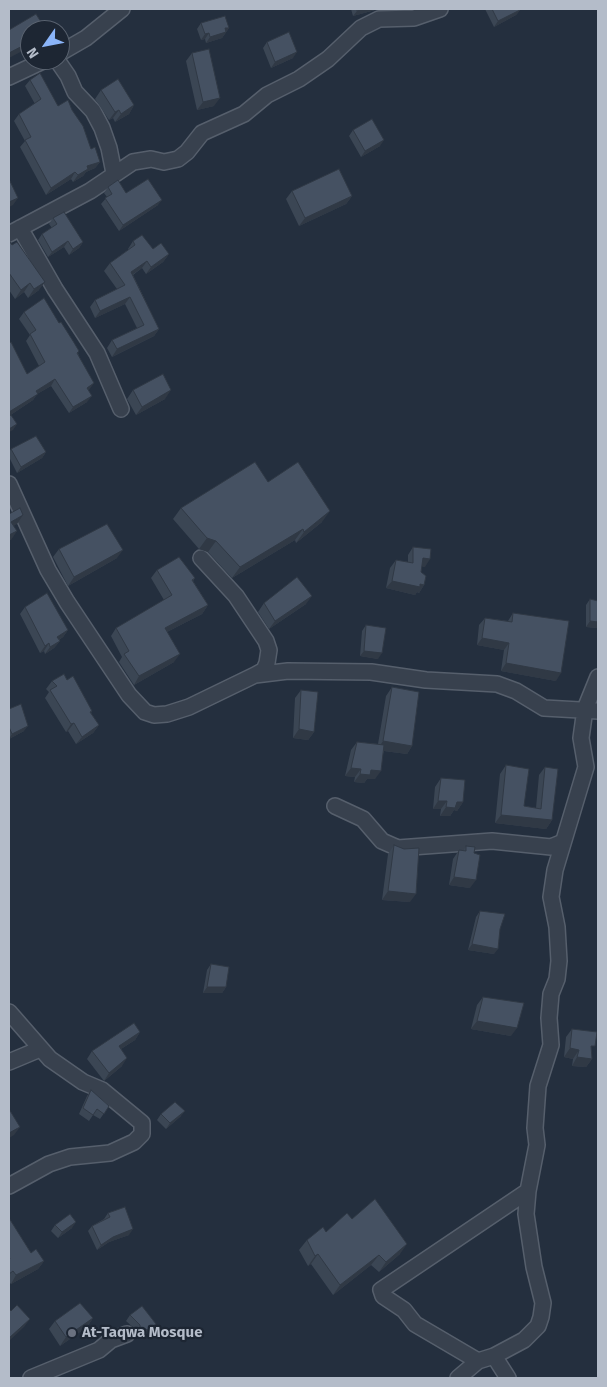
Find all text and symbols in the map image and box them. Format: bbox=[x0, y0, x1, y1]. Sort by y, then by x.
north arrow bbox=[20, 20, 70, 70]
text: N bbox=[23, 44, 43, 61]
place label: At-Taqwa Mosque bbox=[82, 1324, 202, 1342]
marker: At-Taqwa Mosque bbox=[66, 1327, 78, 1339]

